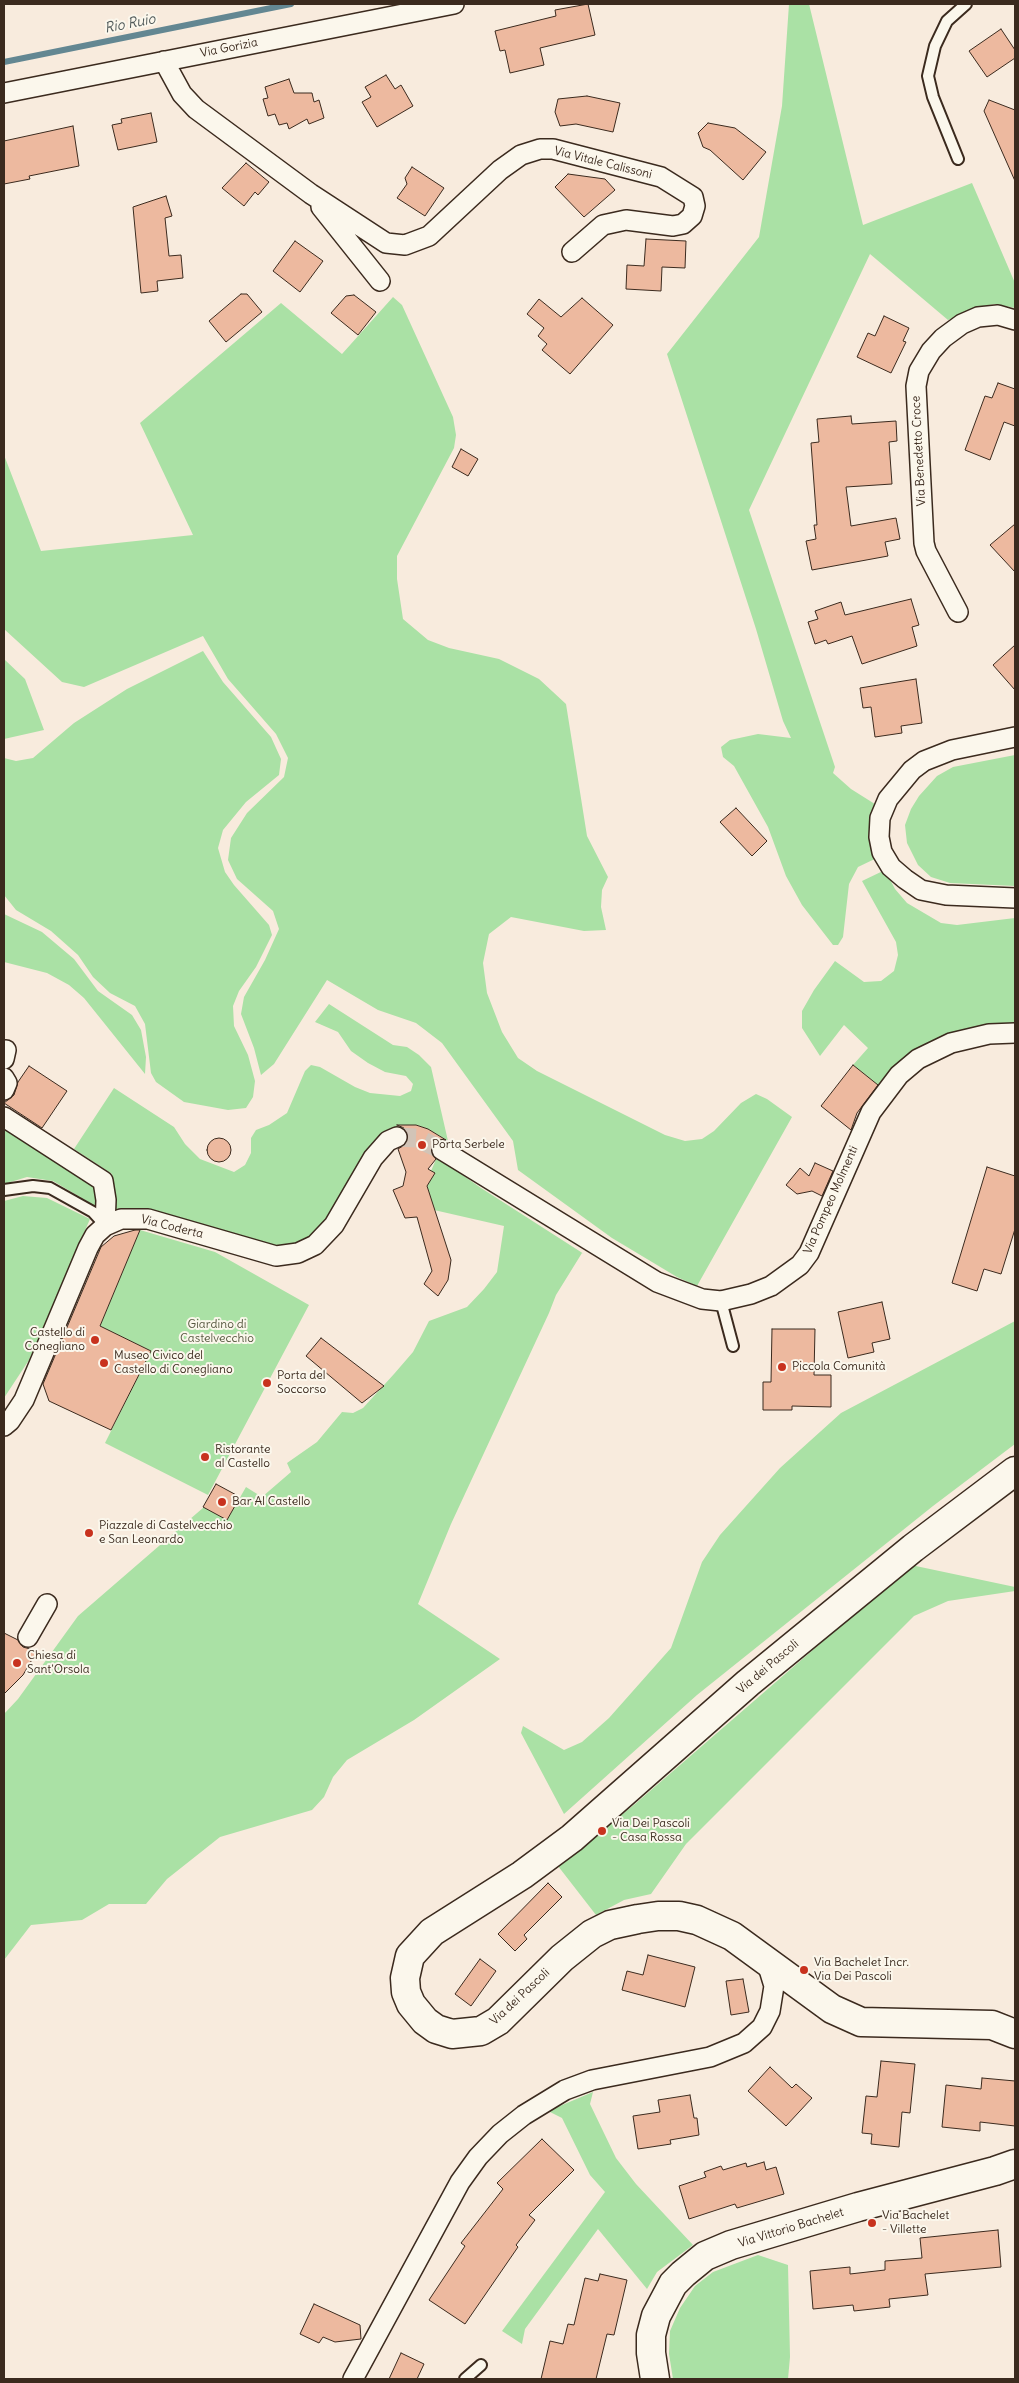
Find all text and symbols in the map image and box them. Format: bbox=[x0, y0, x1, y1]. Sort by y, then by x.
water label: Rio Ruio bbox=[103, 11, 157, 37]
street label: Via Gorizia bbox=[199, 35, 259, 61]
street label: Via Vitale Calissoni bbox=[553, 144, 653, 182]
street label: Via Benedetto Croce bbox=[909, 395, 929, 507]
place label: Porta Serbele bbox=[432, 1138, 505, 1152]
marker: Porta Serbele bbox=[416, 1139, 428, 1151]
street label: Via Pompeo Molmenti bbox=[801, 1144, 861, 1256]
street label: Via Coderta bbox=[139, 1212, 205, 1242]
park label: Giardino di Castelvecchio bbox=[180, 1318, 254, 1346]
place label: Castello di Conegliano bbox=[24, 1326, 85, 1354]
marker: Castello di Conegliano bbox=[89, 1334, 101, 1346]
place label: Museo Civico del Castello di Conegliano bbox=[114, 1349, 233, 1377]
marker: Museo Civico del Castello di Conegliano bbox=[98, 1357, 110, 1369]
place label: Piccola Comunità bbox=[792, 1360, 886, 1374]
marker: Piccola Comunità bbox=[776, 1361, 788, 1373]
place label: Porta del Soccorso bbox=[277, 1369, 326, 1397]
marker: Porta del Soccorso bbox=[261, 1377, 273, 1389]
place label: Ristorante al Castello bbox=[215, 1443, 270, 1471]
marker: Ristorante al Castello bbox=[199, 1451, 211, 1463]
place label: Bar Al Castello bbox=[232, 1495, 310, 1509]
marker: Bar Al Castello bbox=[216, 1496, 228, 1508]
place label: Piazzale di Castelvecchio e San Leonardo bbox=[99, 1519, 233, 1547]
marker: Piazzale di Castelvecchio e San Leonardo bbox=[83, 1527, 95, 1539]
street label: Via dei Pascoli bbox=[734, 1637, 802, 1697]
place label: Chiesa di Sant'Orsola bbox=[27, 1649, 90, 1677]
marker: Chiesa di Sant'Orsola bbox=[11, 1657, 23, 1669]
place label: Via Dei Pascoli - Casa Rossa bbox=[612, 1817, 690, 1845]
marker: Via Dei Pascoli - Casa Rossa bbox=[596, 1825, 608, 1837]
place label: Via Bachelet Incr. Via Dei Pascoli bbox=[814, 1956, 909, 1984]
marker: Via Bachelet Incr. Via Dei Pascoli bbox=[798, 1964, 810, 1976]
street label: Via dei Pascoli bbox=[487, 1966, 553, 2028]
street label: Via Vittorio Bachelet bbox=[737, 2205, 845, 2251]
place label: Via Bachelet - Villette bbox=[882, 2209, 949, 2237]
marker: Via Bachelet - Villette bbox=[866, 2217, 878, 2229]

